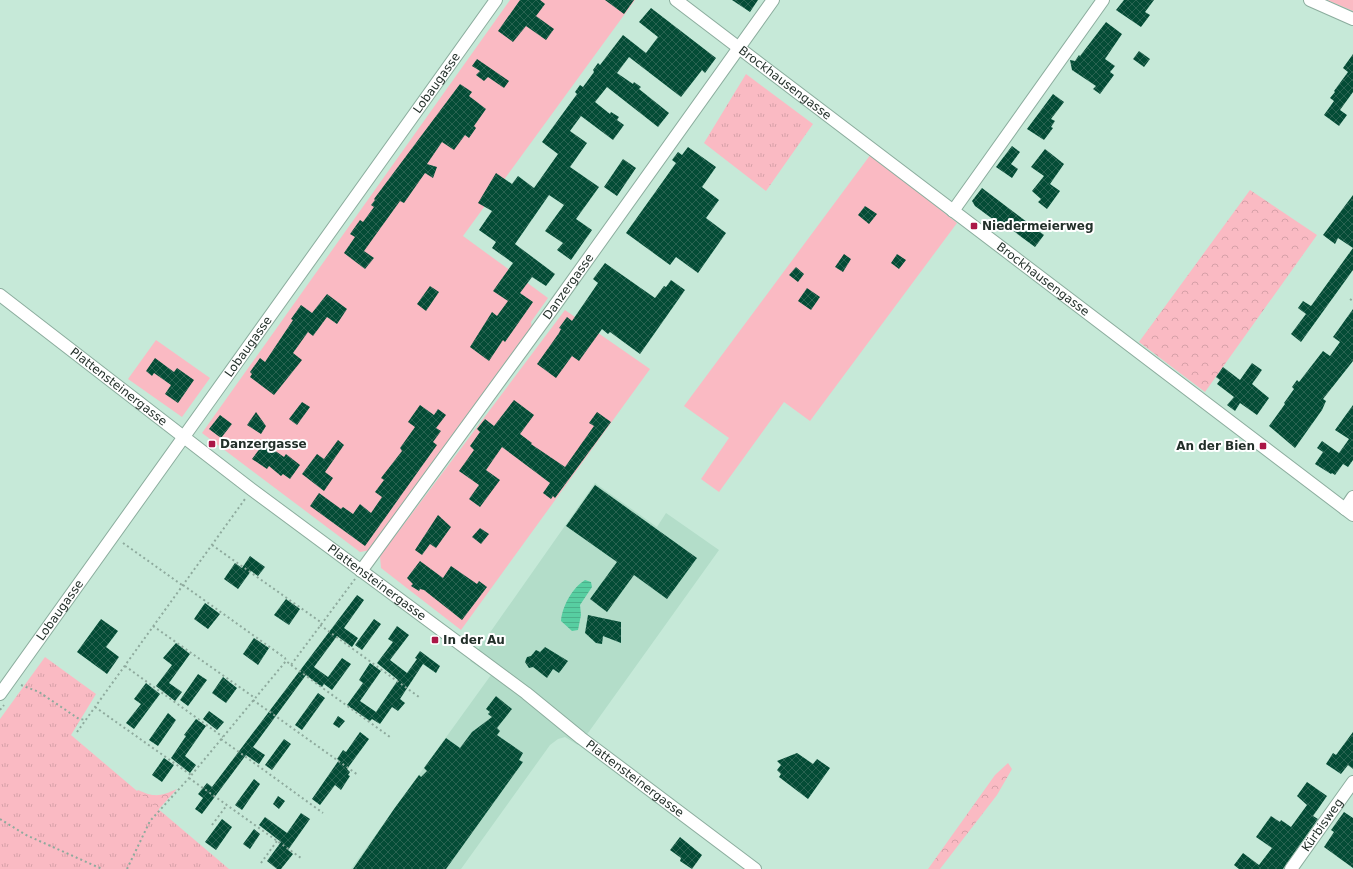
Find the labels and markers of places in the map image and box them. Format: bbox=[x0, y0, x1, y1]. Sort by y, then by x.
place label: Niedermeierweg bbox=[982, 219, 1094, 233]
marker: Niedermeierweg bbox=[969, 221, 979, 231]
place label: Danzergasse bbox=[220, 437, 307, 451]
marker: Danzergasse bbox=[207, 439, 217, 449]
place label: An der Bien bbox=[1176, 439, 1255, 453]
marker: An der Bien bbox=[1258, 441, 1268, 451]
place label: In der Au bbox=[443, 633, 505, 647]
marker: In der Au bbox=[430, 635, 440, 645]

